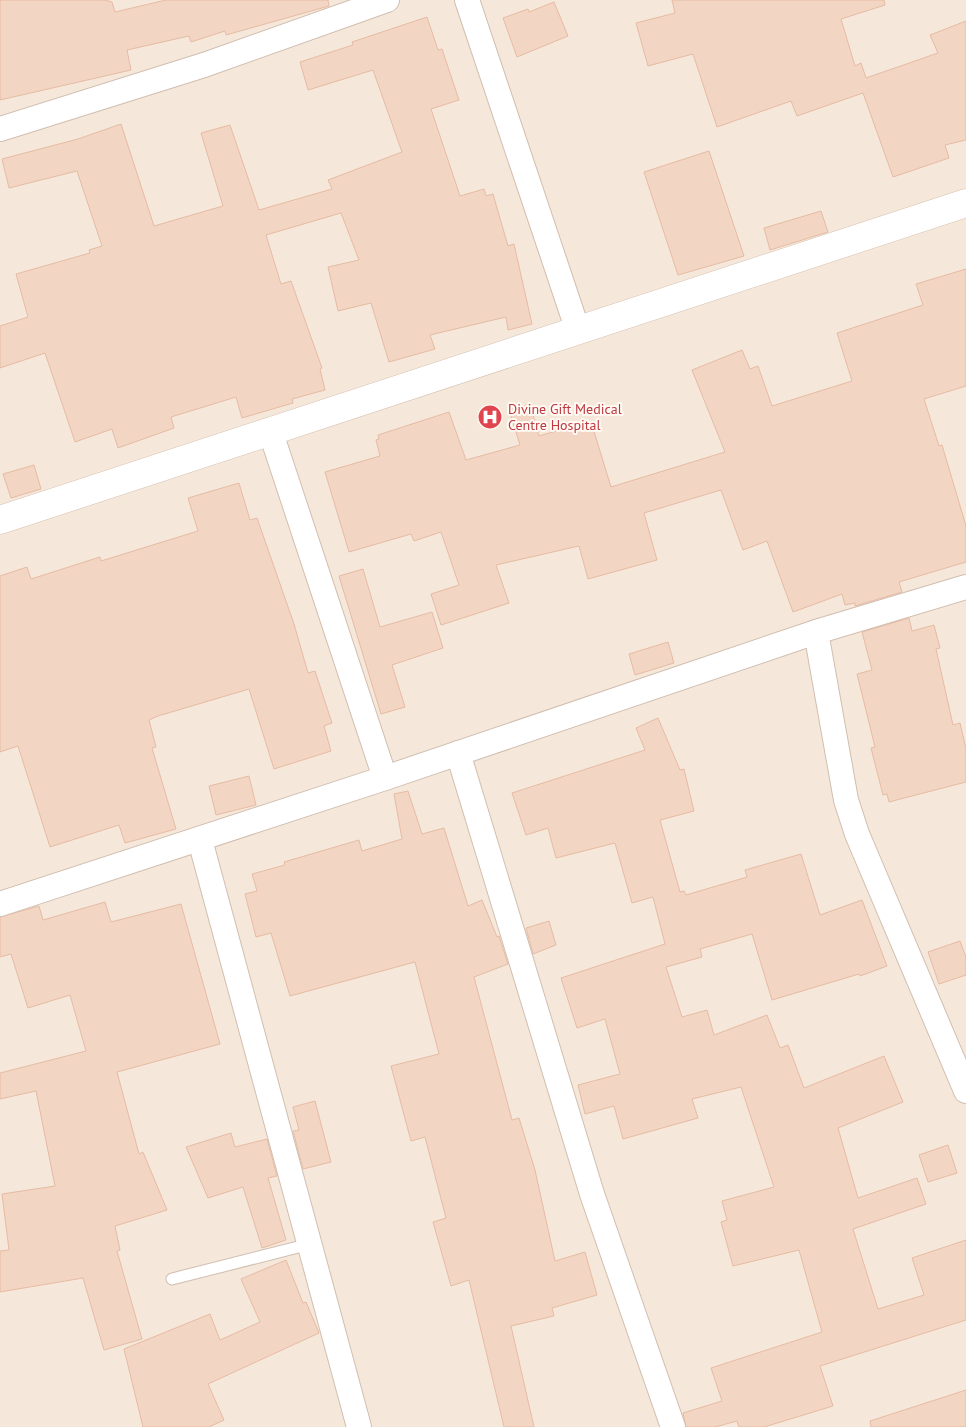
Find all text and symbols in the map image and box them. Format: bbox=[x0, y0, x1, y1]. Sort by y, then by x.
place label: Divine Gift Medical Centre Hospital bbox=[508, 400, 622, 434]
hospital icon: Divine Gift Medical Centre Hospital bbox=[477, 404, 503, 430]

